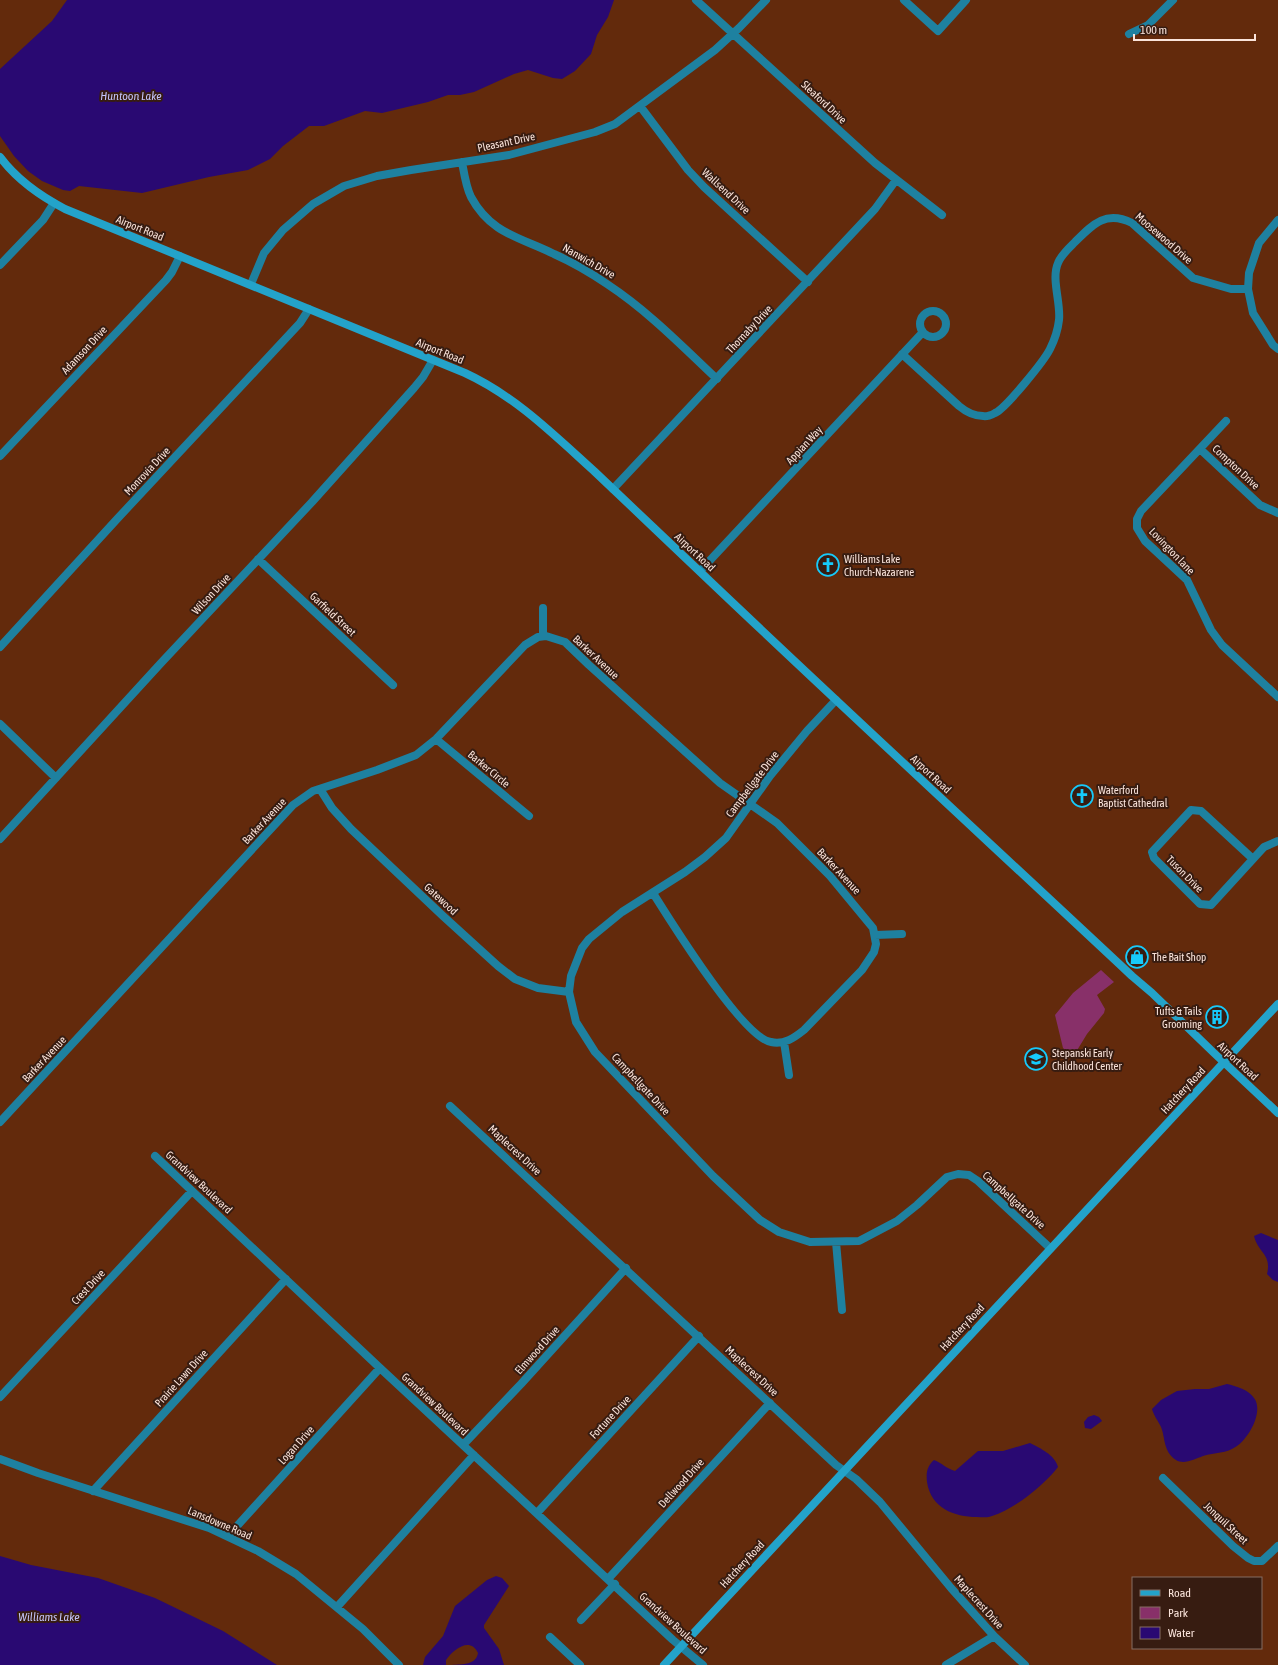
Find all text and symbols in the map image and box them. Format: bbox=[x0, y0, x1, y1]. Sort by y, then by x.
scale bar bbox=[1134, 16, 1255, 42]
text: 100 m bbox=[1140, 23, 1167, 37]
street label: Sleaford Drive bbox=[799, 78, 849, 126]
water label: Huntoon Lake bbox=[100, 89, 162, 103]
street label: Pleasant Drive bbox=[476, 130, 536, 154]
street label: Wallsend Drive bbox=[700, 166, 752, 216]
street label: Moosewood Drive bbox=[1133, 210, 1195, 266]
street label: Airport Road bbox=[114, 213, 166, 243]
street label: Nanwich Drive bbox=[561, 241, 617, 281]
street label: Thornaby Drive bbox=[724, 302, 774, 356]
street label: Adamson Drive bbox=[59, 324, 109, 376]
street label: Airport Road bbox=[414, 336, 466, 366]
street label: Appian Way bbox=[783, 423, 825, 467]
street label: Compton Drive bbox=[1210, 442, 1262, 492]
street label: Monrovia Drive bbox=[122, 445, 172, 497]
street label: Lovington lane bbox=[1147, 525, 1197, 577]
street label: Airport Road bbox=[672, 530, 718, 574]
church icon: Williams Lake Church-Nazarene bbox=[815, 552, 841, 578]
place label: Williams Lake Church-Nazarene bbox=[844, 553, 914, 578]
street label: Wilson Drive bbox=[189, 571, 233, 617]
street label: Garfield Street bbox=[308, 590, 358, 638]
street label: Barker Avenue bbox=[571, 633, 621, 681]
street label: Barker Circle bbox=[466, 748, 512, 790]
street label: Campbellgate Drive bbox=[723, 749, 781, 819]
street label: Airport Road bbox=[908, 752, 954, 796]
church icon: Waterford Baptist Cathedral bbox=[1069, 783, 1095, 809]
place label: Waterford Baptist Cathedral bbox=[1098, 784, 1168, 809]
street label: Barker Avenue bbox=[240, 796, 288, 846]
street label: Barker Avenue bbox=[815, 846, 863, 896]
street label: Tuson Drive bbox=[1164, 853, 1206, 895]
street label: Gatewood bbox=[422, 881, 460, 917]
shop icon: The Bait Shop bbox=[1124, 944, 1150, 970]
place label: The Bait Shop bbox=[1152, 951, 1206, 963]
building icon: Tufts & Tails Grooming bbox=[1204, 1004, 1230, 1030]
place label: Tufts & Tails Grooming bbox=[1155, 1005, 1202, 1030]
street label: Barker Avenue bbox=[20, 1034, 68, 1084]
street label: Airport Road bbox=[1215, 1039, 1261, 1083]
school or university icon: Stepanski Early Childhood Center bbox=[1023, 1046, 1049, 1072]
place label: Stepanski Early Childhood Center bbox=[1052, 1047, 1123, 1072]
street label: Campbellgate Drive bbox=[609, 1051, 673, 1117]
street label: Hatchery Road bbox=[1158, 1064, 1208, 1116]
street label: Maplecrest Drive bbox=[486, 1123, 544, 1177]
street label: Grandview Boulevard bbox=[163, 1148, 235, 1216]
street label: Campbellgate Drive bbox=[980, 1169, 1048, 1231]
street label: Crest Drive bbox=[69, 1267, 107, 1307]
street label: Hatchery Road bbox=[937, 1301, 987, 1353]
street label: Elmwood Drive bbox=[512, 1324, 562, 1376]
street label: Maplecrest Drive bbox=[723, 1344, 781, 1398]
street label: Prairie Lawn Drive bbox=[152, 1347, 210, 1409]
street label: Grandview Boulevard bbox=[399, 1370, 471, 1438]
street label: Fortune Drive bbox=[587, 1393, 633, 1441]
street label: Logan Drive bbox=[276, 1423, 316, 1467]
street label: Dellwood Drive bbox=[656, 1456, 706, 1510]
street label: Jonquil Street bbox=[1202, 1500, 1250, 1546]
street label: Lansdowne Road bbox=[186, 1504, 254, 1542]
street label: Hatchery Road bbox=[717, 1538, 767, 1590]
street label: Maplecrest Drive bbox=[952, 1573, 1006, 1631]
legend bbox=[1132, 1577, 1262, 1649]
text: Road bbox=[1168, 1586, 1191, 1600]
street label: Grandview Boulevard bbox=[637, 1590, 709, 1656]
text: Park bbox=[1168, 1606, 1189, 1620]
water label: Williams Lake bbox=[18, 1610, 80, 1624]
text: Water bbox=[1168, 1626, 1195, 1640]

